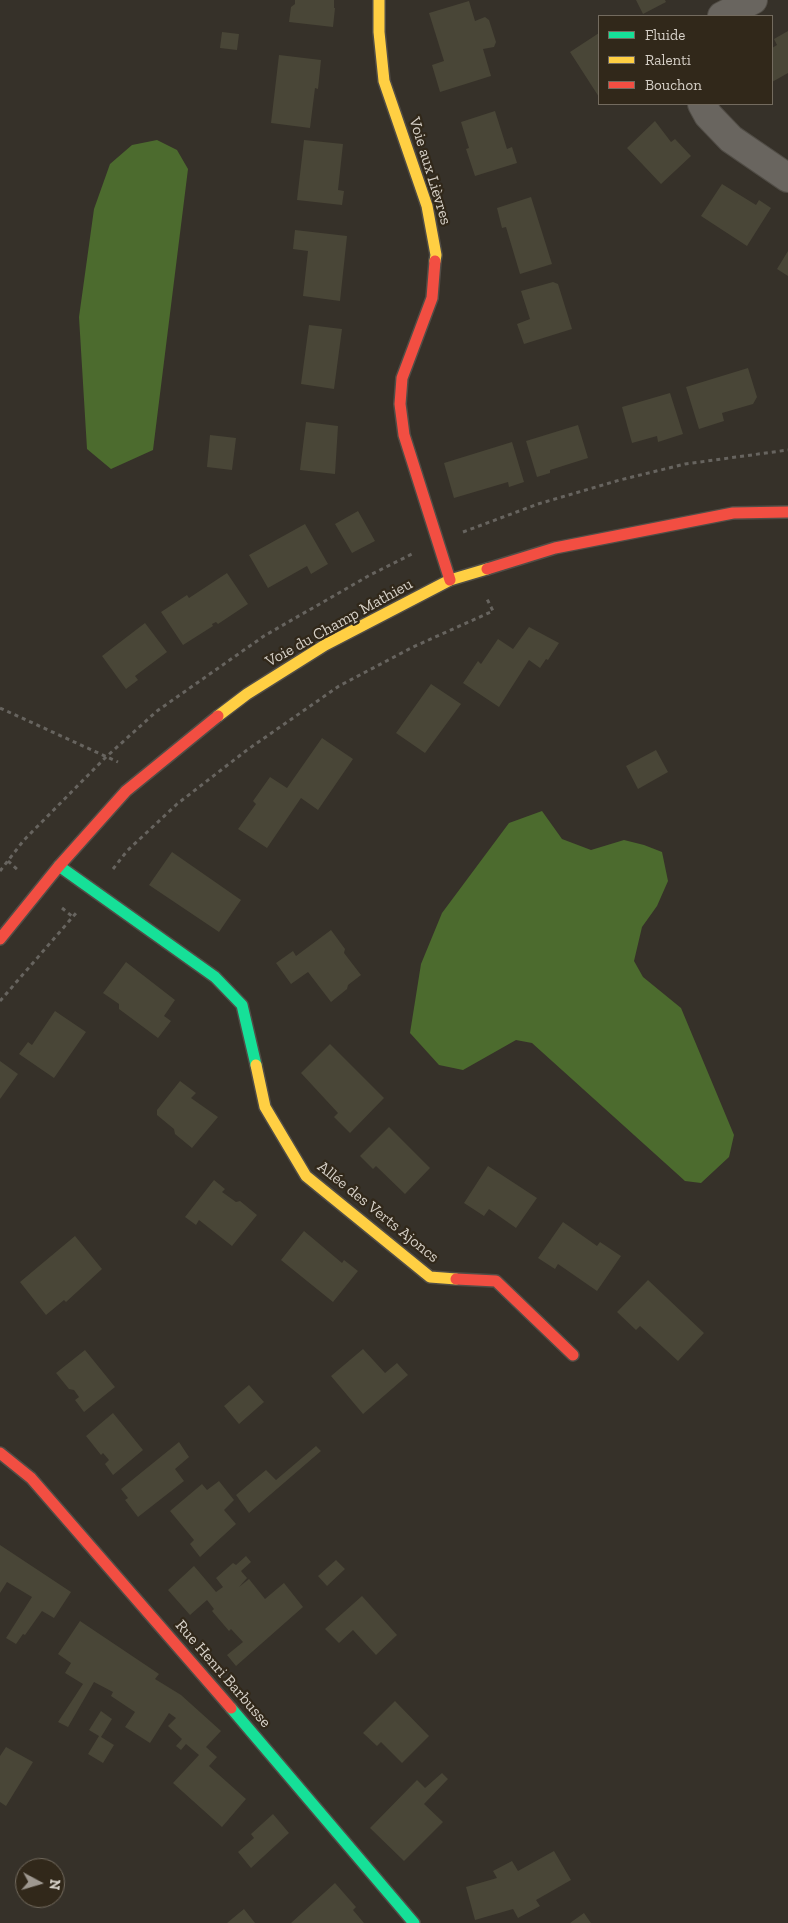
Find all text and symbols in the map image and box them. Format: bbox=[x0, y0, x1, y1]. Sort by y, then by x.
legend bbox=[598, 15, 773, 105]
text: Fluide bbox=[645, 26, 685, 44]
text: Ralenti bbox=[645, 51, 691, 69]
text: Bouchon bbox=[645, 76, 702, 94]
street label: Voie aux Lièvres bbox=[405, 115, 455, 227]
street label: Voie du Champ Mathieu bbox=[262, 575, 416, 671]
street label: Allée des Verts Ajoncs bbox=[313, 1157, 443, 1267]
street label: Rue Henri Barbusse bbox=[171, 1616, 275, 1732]
north arrow bbox=[15, 1858, 65, 1908]
text: N bbox=[45, 1878, 63, 1891]

